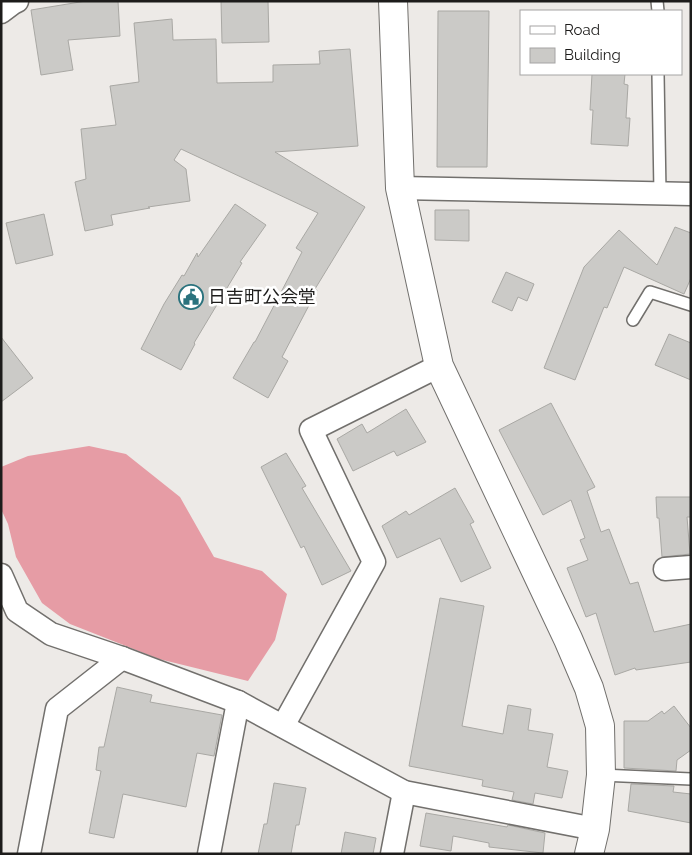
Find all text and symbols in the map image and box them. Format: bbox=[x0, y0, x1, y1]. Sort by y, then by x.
legend bbox=[520, 10, 682, 75]
text: Road bbox=[564, 21, 600, 39]
text: Building bbox=[564, 46, 621, 64]
public building icon: 日吉町公会堂 bbox=[178, 284, 204, 310]
place label: 日吉町公会堂 bbox=[208, 286, 316, 307]

